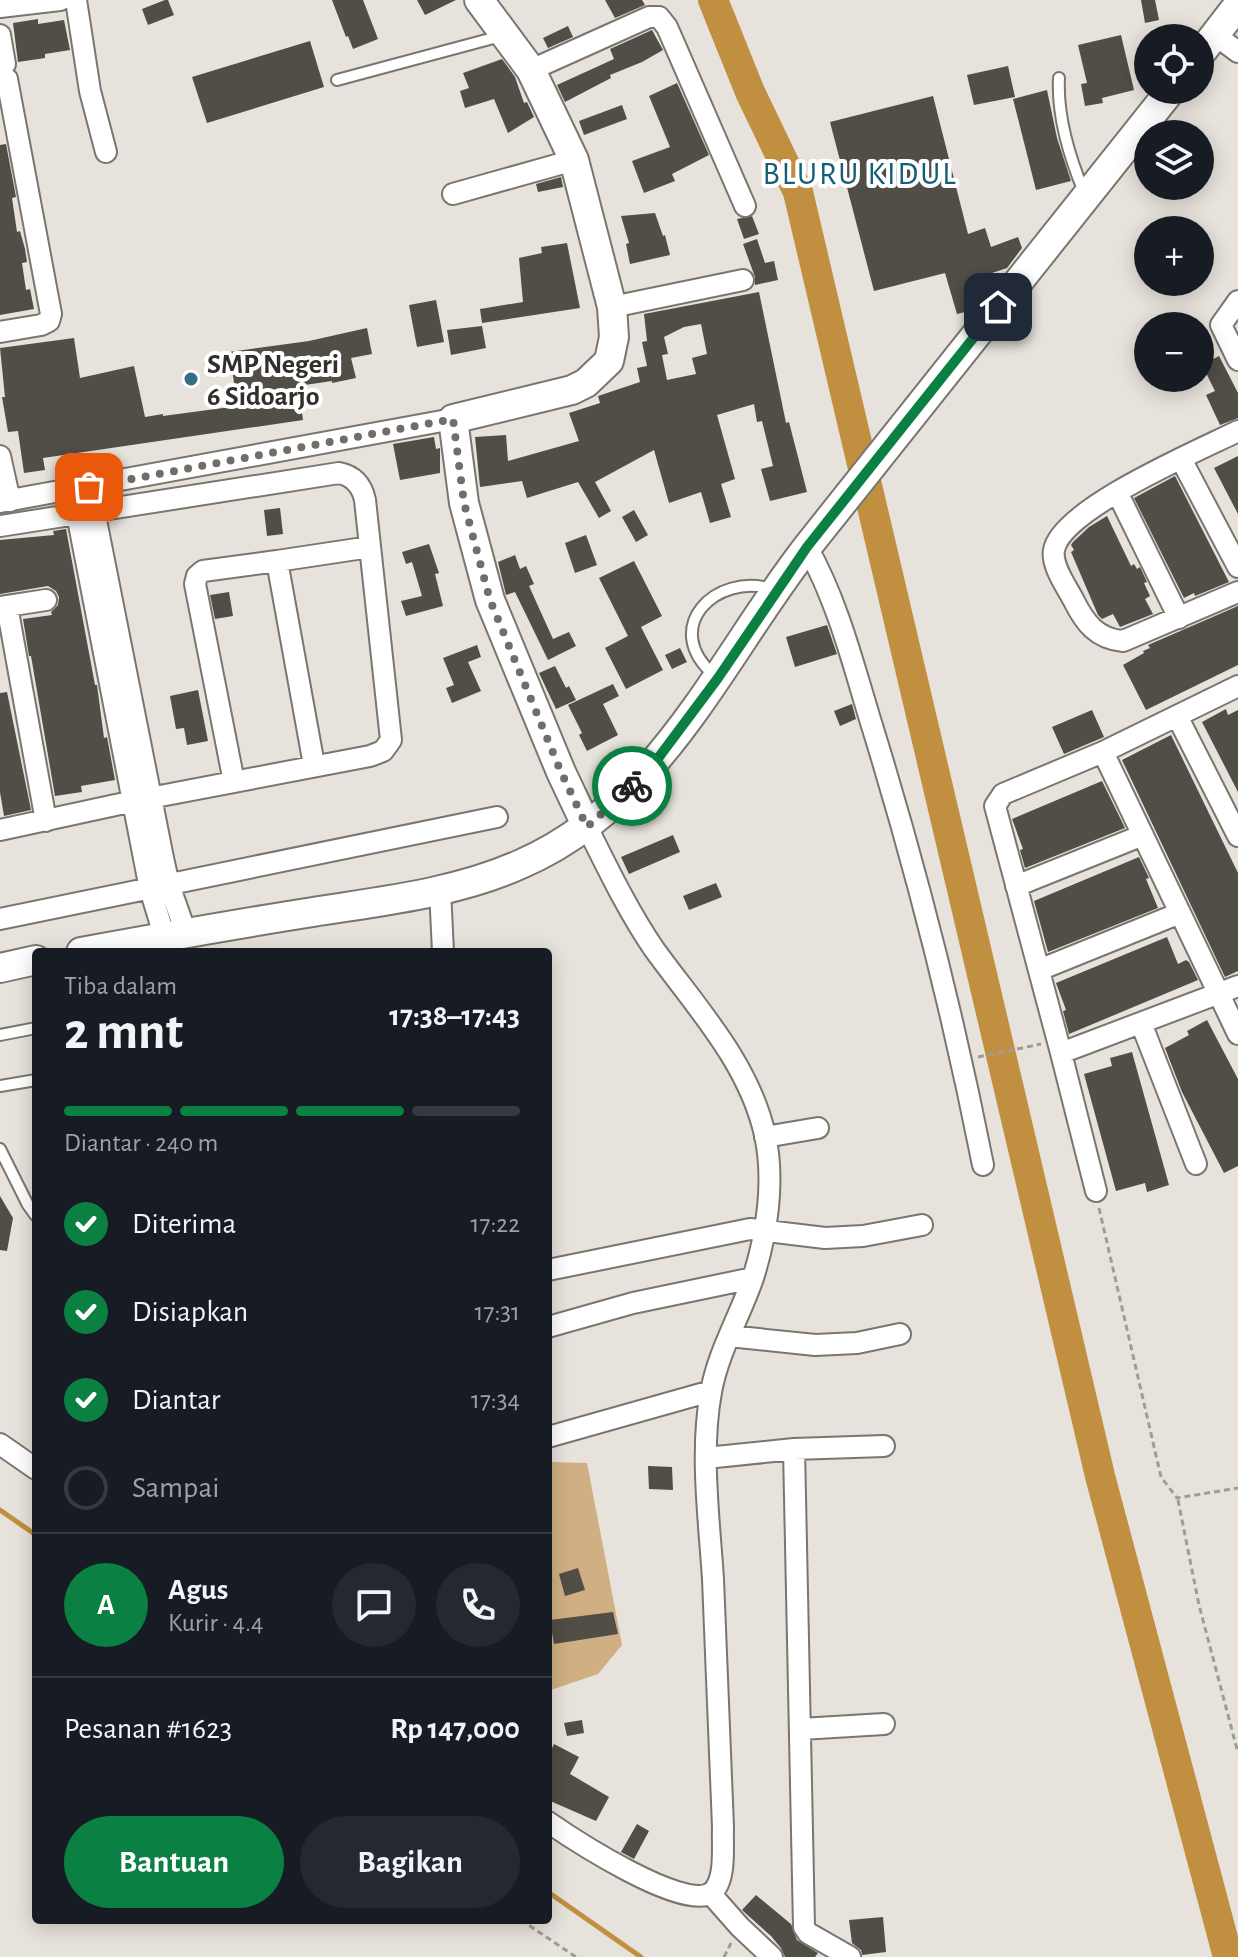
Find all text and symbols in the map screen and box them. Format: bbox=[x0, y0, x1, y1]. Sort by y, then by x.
map controls bbox=[1134, 24, 1214, 392]
button: locate bbox=[1134, 24, 1214, 104]
button: layers bbox=[1134, 120, 1214, 200]
district label: BLURU KIDUL bbox=[762, 158, 958, 190]
button: + bbox=[1134, 216, 1214, 296]
pin bbox=[964, 273, 1032, 341]
icon: home bbox=[976, 285, 1020, 329]
button: − bbox=[1134, 312, 1214, 392]
place label: SMP Negeri 6 Sidoarjo bbox=[207, 351, 339, 411]
marker: SMP Negeri 6 Sidoarjo bbox=[182, 370, 200, 388]
pin bbox=[55, 453, 123, 521]
icon: bag bbox=[67, 465, 111, 509]
courier bbox=[592, 746, 672, 826]
icon: bike bbox=[610, 764, 654, 808]
text: Tiba dalam bbox=[64, 973, 177, 999]
text: 17:38–17:43 bbox=[389, 1001, 520, 1031]
text: 2 mnt bbox=[64, 1006, 183, 1058]
text: Diantar · 240 m bbox=[64, 1130, 218, 1156]
icon: check bbox=[64, 1202, 108, 1246]
text: Diterima bbox=[132, 1209, 236, 1239]
text: 17:22 bbox=[471, 1211, 520, 1237]
icon: check bbox=[64, 1290, 108, 1334]
text: Disiapkan bbox=[132, 1297, 248, 1327]
text: 17:31 bbox=[475, 1299, 520, 1325]
icon: check bbox=[64, 1378, 108, 1422]
text: Diantar bbox=[132, 1385, 221, 1415]
text: 17:34 bbox=[471, 1387, 520, 1413]
text: Sampai bbox=[132, 1473, 220, 1503]
button: chat bbox=[332, 1563, 416, 1647]
button: phone bbox=[436, 1563, 520, 1647]
text: Agus bbox=[168, 1575, 228, 1605]
text: A bbox=[97, 1590, 115, 1620]
text: Kurir · 4.4 bbox=[168, 1610, 263, 1636]
text: Pesanan #1623 bbox=[64, 1714, 232, 1744]
text: Rp 147,000 bbox=[390, 1714, 520, 1744]
button: Bantuan bbox=[64, 1816, 284, 1908]
button: Bagikan bbox=[300, 1816, 520, 1908]

